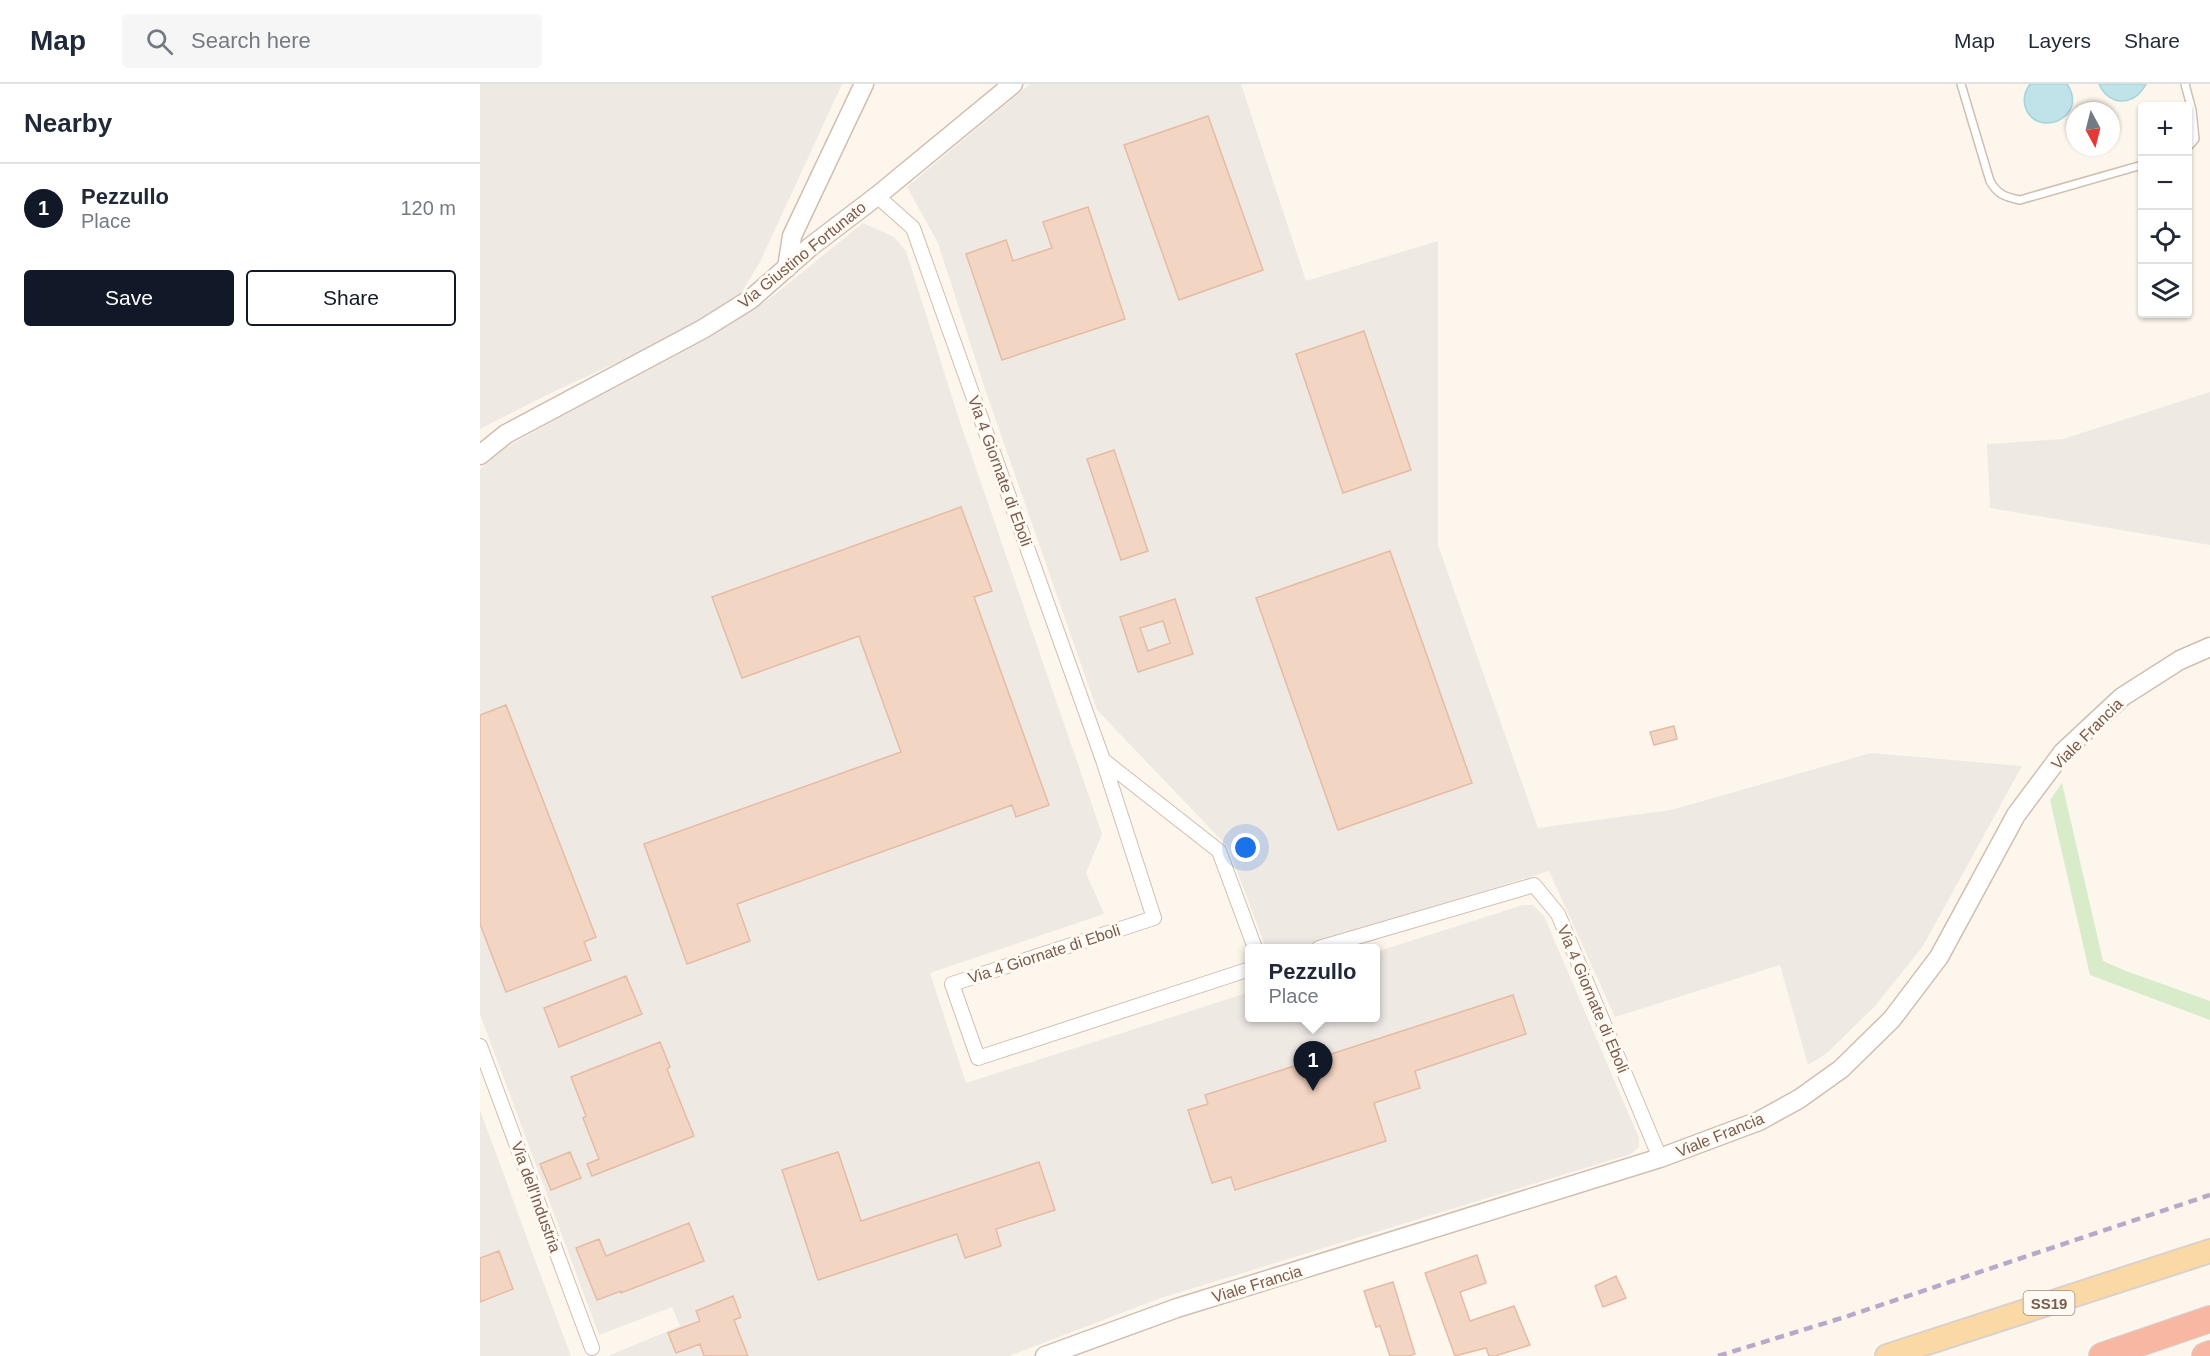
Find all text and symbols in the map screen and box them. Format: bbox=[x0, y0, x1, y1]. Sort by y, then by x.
search box bbox=[122, 14, 542, 68]
text: Map bbox=[30, 25, 86, 56]
icon: search bbox=[143, 25, 176, 58]
text: Search here bbox=[191, 28, 311, 53]
text: Map bbox=[1954, 29, 1995, 52]
text: Layers bbox=[2028, 29, 2091, 52]
text: Share bbox=[2124, 29, 2180, 52]
north arrow bbox=[2066, 102, 2120, 156]
map controls bbox=[2138, 102, 2192, 318]
button: + bbox=[2138, 102, 2192, 156]
text: Nearby bbox=[24, 108, 112, 138]
button: − bbox=[2138, 156, 2192, 210]
text: Pezzullo bbox=[81, 184, 169, 209]
text: 1 bbox=[38, 197, 49, 219]
text: 120 m bbox=[400, 197, 456, 219]
street label: Via Giustino Fortunato bbox=[735, 198, 869, 312]
text: Place bbox=[81, 210, 131, 232]
button: locate bbox=[2138, 210, 2192, 264]
button: layers bbox=[2138, 264, 2192, 318]
button: Save bbox=[24, 270, 234, 326]
button: Share bbox=[246, 270, 456, 326]
street label: Via 4 Giornate di Eboli bbox=[965, 393, 1035, 549]
street label: Viale Francia bbox=[2048, 695, 2126, 773]
your location bbox=[1231, 833, 1260, 862]
street label: Via 4 Giornate di Eboli bbox=[966, 921, 1122, 987]
street label: Via 4 Giornate di Eboli bbox=[1554, 923, 1632, 1075]
popup bbox=[1245, 944, 1380, 1022]
text: Pezzullo bbox=[1268, 959, 1357, 984]
text: Place bbox=[1268, 985, 1319, 1007]
pin: 1 bbox=[1294, 1042, 1332, 1091]
street label: Viale Francia bbox=[1674, 1110, 1766, 1160]
street label: Via dell'Industria bbox=[508, 1139, 564, 1255]
street label: Viale Francia bbox=[1210, 1262, 1304, 1306]
road number: SS19 bbox=[2024, 1291, 2074, 1315]

